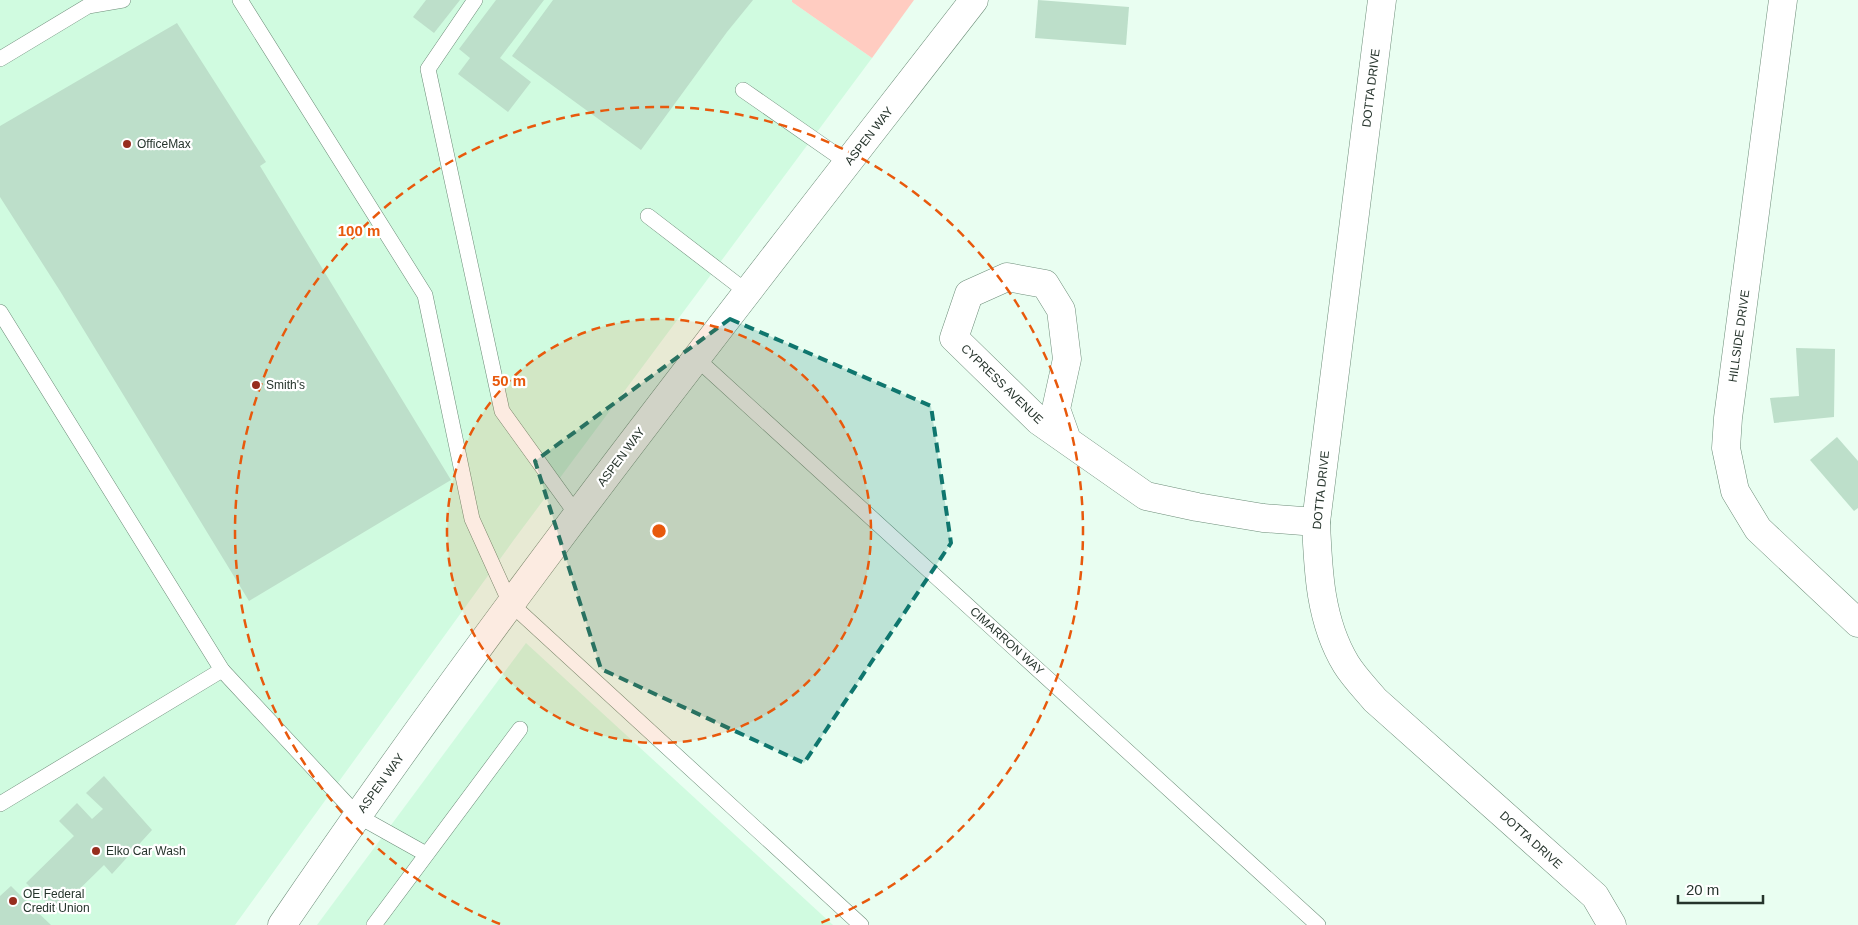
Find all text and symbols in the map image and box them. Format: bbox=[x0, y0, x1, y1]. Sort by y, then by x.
street label: DOTTA DRIVE bbox=[1359, 48, 1383, 128]
street label: ASPEN WAY bbox=[842, 104, 896, 168]
place label: OfficeMax bbox=[137, 137, 191, 151]
marker: OfficeMax bbox=[121, 138, 133, 150]
text: 100 m bbox=[338, 222, 380, 239]
street label: HILLSIDE DRIVE bbox=[1726, 289, 1752, 383]
street label: CYPRESS AVENUE bbox=[958, 341, 1046, 427]
text: 50 m bbox=[492, 372, 526, 389]
place label: Smith's bbox=[266, 378, 305, 392]
marker: Smith's bbox=[250, 379, 262, 391]
street label: ASPEN WAY bbox=[594, 425, 648, 489]
street label: DOTTA DRIVE bbox=[1310, 450, 1332, 530]
centre of rings bbox=[650, 522, 668, 540]
street label: CIMARRON WAY bbox=[967, 604, 1047, 678]
street label: ASPEN WAY bbox=[355, 751, 407, 815]
street label: DOTTA DRIVE bbox=[1497, 808, 1565, 872]
place label: Elko Car Wash bbox=[106, 844, 186, 858]
marker: Elko Car Wash bbox=[90, 845, 102, 857]
scale bar bbox=[1678, 872, 1763, 904]
text: 20 m bbox=[1686, 881, 1719, 898]
place label: OE Federal Credit Union bbox=[23, 887, 90, 915]
marker: OE Federal Credit Union bbox=[7, 895, 19, 907]

